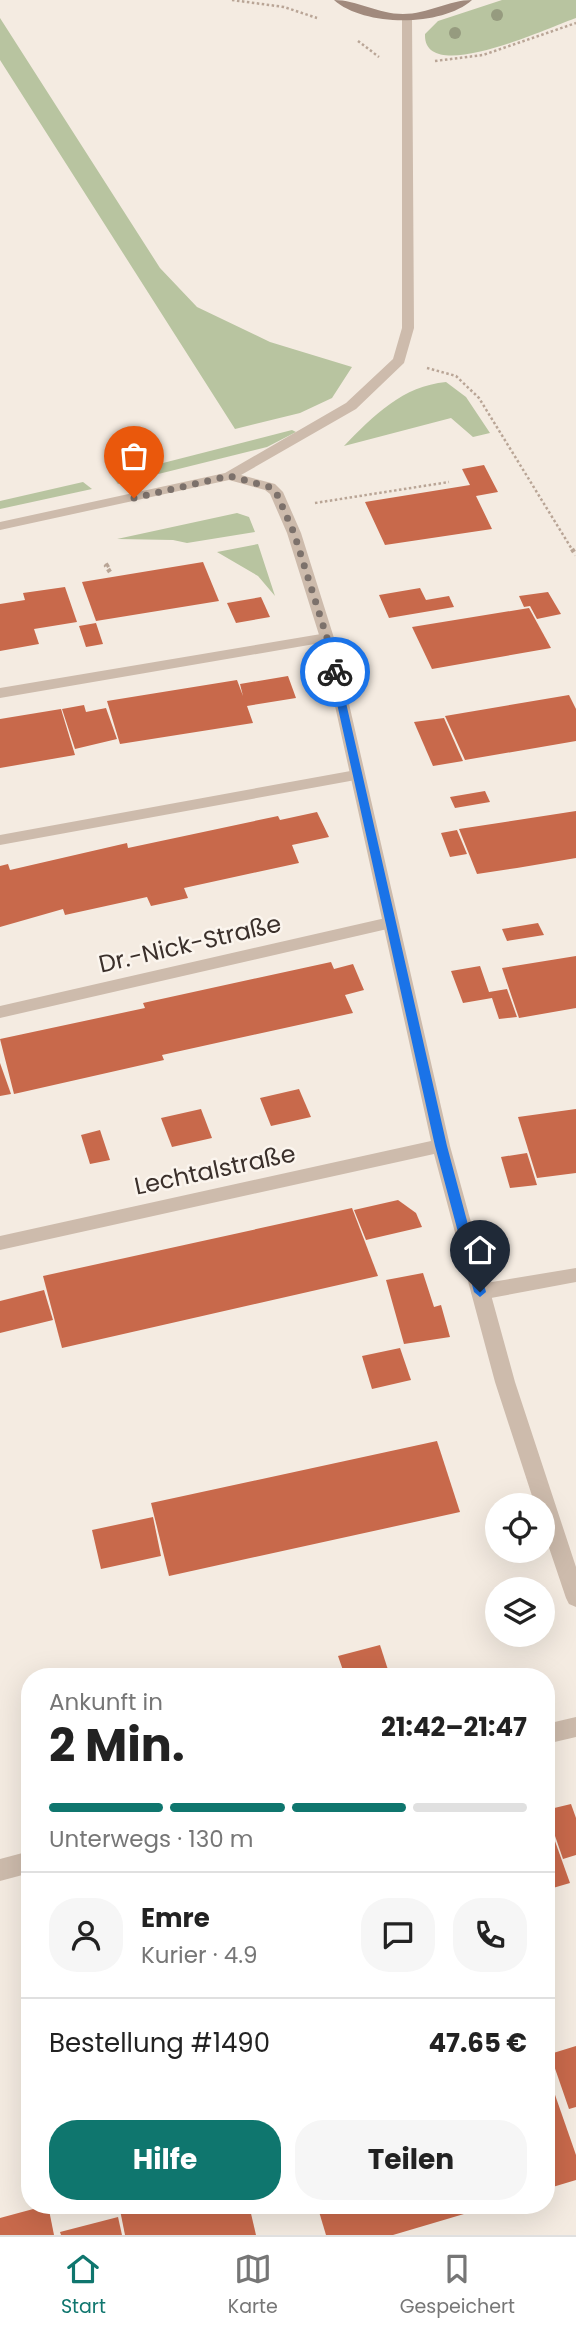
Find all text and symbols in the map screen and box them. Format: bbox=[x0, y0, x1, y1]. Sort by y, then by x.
pin bbox=[104, 426, 164, 498]
icon: bag bbox=[115, 437, 153, 475]
courier bbox=[300, 637, 370, 707]
icon: bike bbox=[316, 653, 354, 691]
street label: Dr.-Nick-Straße bbox=[95, 906, 284, 981]
street label: Lechtalstraße bbox=[131, 1136, 298, 1203]
pin bbox=[450, 1220, 510, 1292]
icon: home bbox=[461, 1231, 499, 1269]
map controls bbox=[485, 1493, 555, 1647]
button: locate bbox=[485, 1493, 555, 1563]
button: layers bbox=[485, 1577, 555, 1647]
text: Ankunft in bbox=[49, 1686, 163, 1718]
text: 21:42–21:47 bbox=[381, 1709, 527, 1745]
text: 2 Min. bbox=[49, 1713, 185, 1777]
text: Unterwegs · 130 m bbox=[49, 1823, 253, 1855]
button: person bbox=[49, 1898, 123, 1972]
button: chat bbox=[361, 1898, 435, 1972]
button: phone bbox=[453, 1898, 527, 1972]
text: Emre bbox=[141, 1900, 210, 1936]
text: Kurier · 4.9 bbox=[141, 1939, 258, 1971]
text: Bestellung #1490 bbox=[49, 2025, 270, 2061]
text: 47.65 € bbox=[428, 2025, 527, 2061]
button: Hilfe bbox=[49, 2120, 281, 2200]
button: Teilen bbox=[295, 2120, 527, 2200]
tab: Start bbox=[61, 2250, 106, 2321]
tab: Karte bbox=[228, 2250, 278, 2321]
tab: Gespeichert bbox=[400, 2250, 515, 2321]

